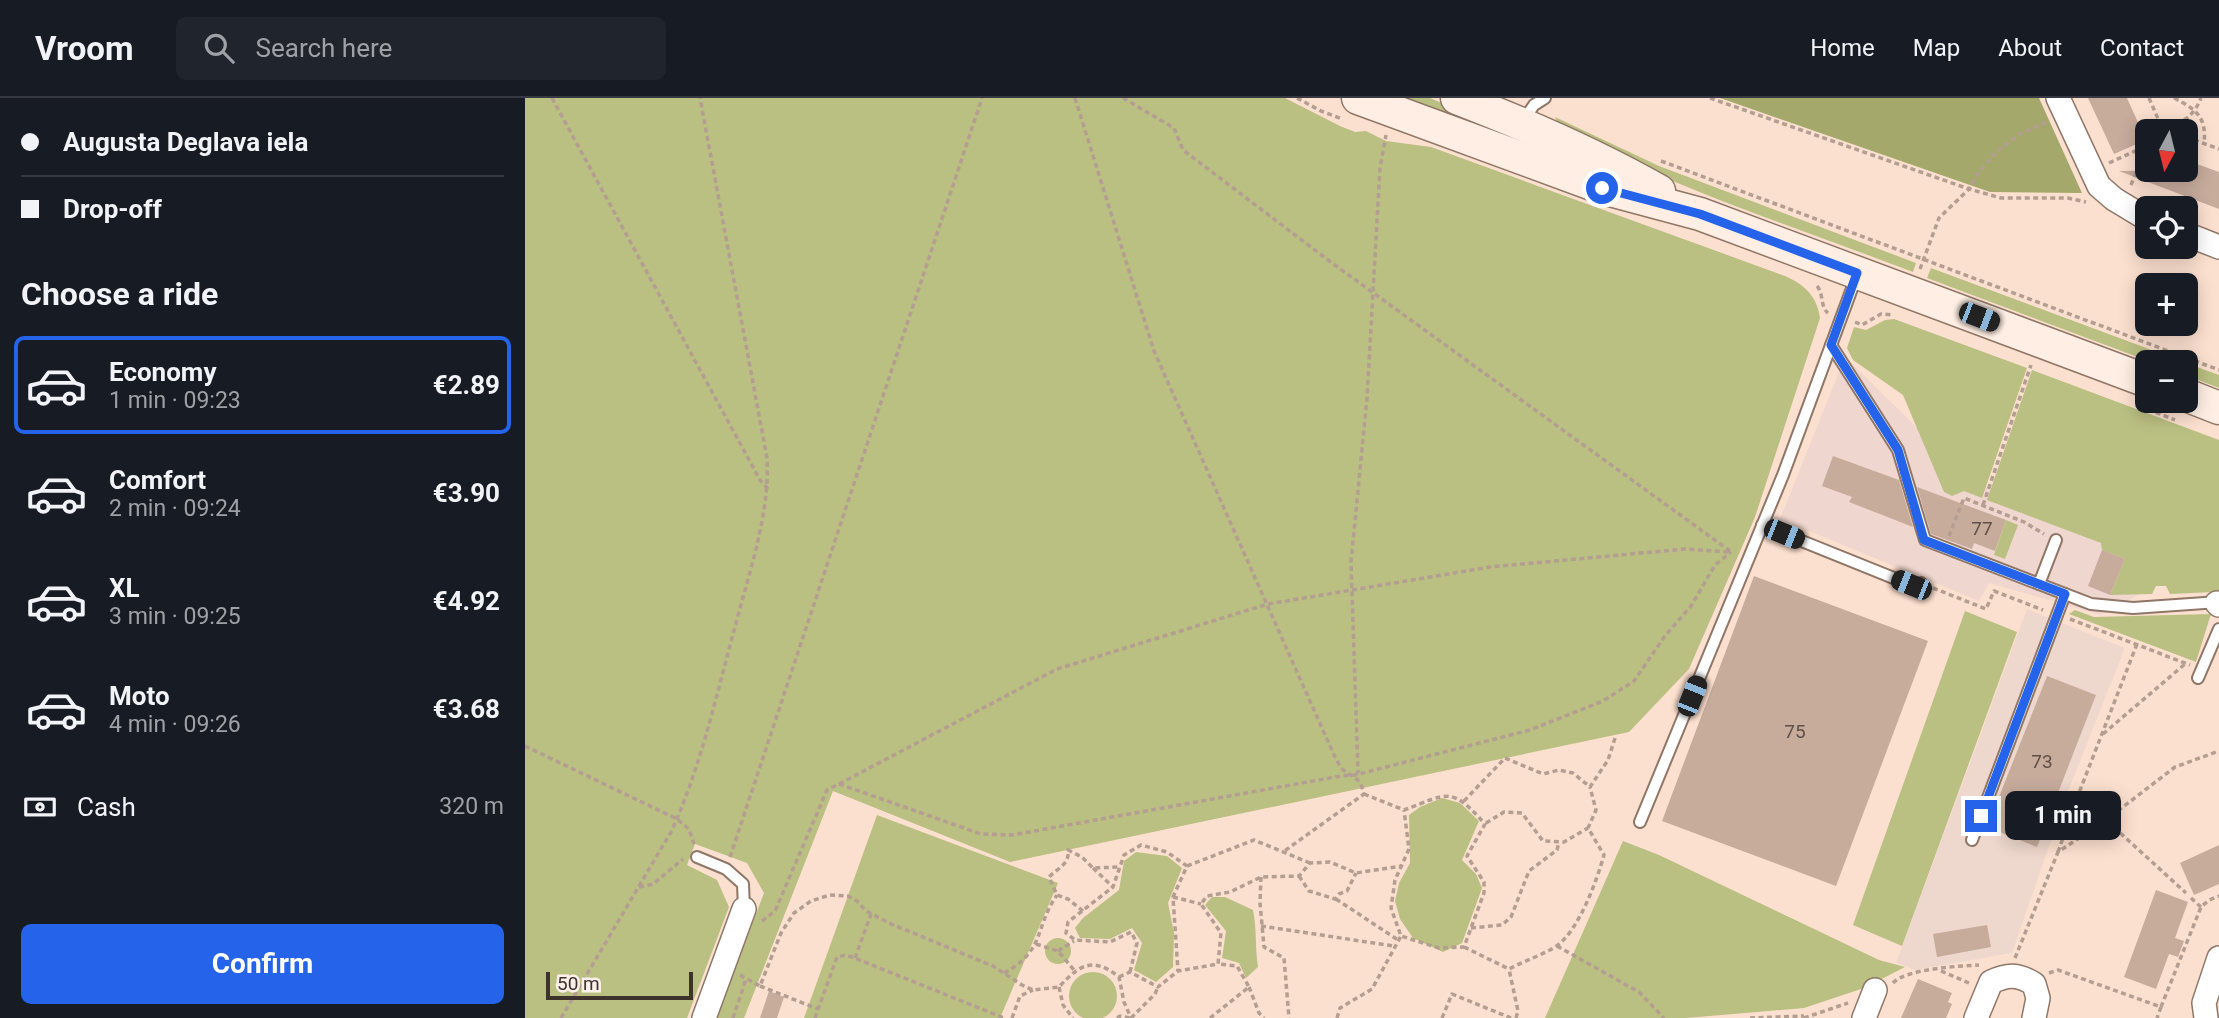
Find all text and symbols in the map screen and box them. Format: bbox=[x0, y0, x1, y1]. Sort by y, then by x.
search box bbox=[176, 17, 666, 80]
text: Vroom bbox=[35, 29, 134, 68]
icon: search bbox=[200, 29, 238, 67]
text: Search here bbox=[256, 33, 392, 63]
text: Home bbox=[1810, 34, 1875, 62]
text: Map bbox=[1913, 34, 1960, 62]
text: About bbox=[1998, 34, 2062, 62]
text: Contact bbox=[2100, 34, 2184, 62]
north arrow bbox=[2135, 119, 2198, 182]
map controls bbox=[2135, 119, 2198, 413]
text: Augusta Deglava iela bbox=[63, 127, 308, 157]
route start bbox=[1586, 172, 1618, 204]
text: Drop-off bbox=[63, 194, 162, 224]
button: locate bbox=[2135, 196, 2198, 259]
button: + bbox=[2135, 273, 2198, 336]
text: Choose a ride bbox=[21, 275, 218, 313]
car bbox=[1956, 300, 2003, 334]
button: − bbox=[2135, 350, 2198, 413]
icon: car bbox=[25, 354, 88, 417]
text: Economy bbox=[109, 357, 216, 387]
text: €2.89 bbox=[433, 370, 500, 400]
text: 1 min · 09:23 bbox=[109, 387, 241, 414]
icon: car bbox=[25, 462, 88, 525]
text: Comfort bbox=[109, 465, 206, 495]
text: €3.90 bbox=[433, 478, 500, 508]
text: 2 min · 09:24 bbox=[109, 495, 241, 522]
car bbox=[1761, 516, 1808, 552]
house number: 77 bbox=[1971, 517, 1993, 540]
car bbox=[1888, 567, 1935, 603]
icon: car bbox=[25, 570, 88, 633]
text: XL bbox=[109, 573, 140, 603]
text: €4.92 bbox=[433, 586, 500, 616]
text: 3 min · 09:25 bbox=[109, 603, 241, 630]
car bbox=[1675, 673, 1710, 719]
icon: car bbox=[25, 678, 88, 741]
text: Moto bbox=[109, 681, 170, 711]
text: €3.68 bbox=[433, 694, 500, 724]
text: 4 min · 09:26 bbox=[109, 711, 241, 738]
house number: 75 bbox=[1784, 720, 1806, 743]
house number: 73 bbox=[2031, 750, 2053, 773]
icon: cash bbox=[21, 788, 59, 826]
text: Cash bbox=[77, 792, 136, 822]
callout: 1 min bbox=[2005, 792, 2121, 840]
text: 320 m bbox=[439, 793, 504, 820]
route end bbox=[1965, 800, 1997, 832]
text: 1 min bbox=[2034, 802, 2092, 829]
button: Confirm bbox=[21, 924, 504, 1004]
scale bar bbox=[546, 969, 693, 1001]
text: 50 m bbox=[557, 972, 600, 995]

